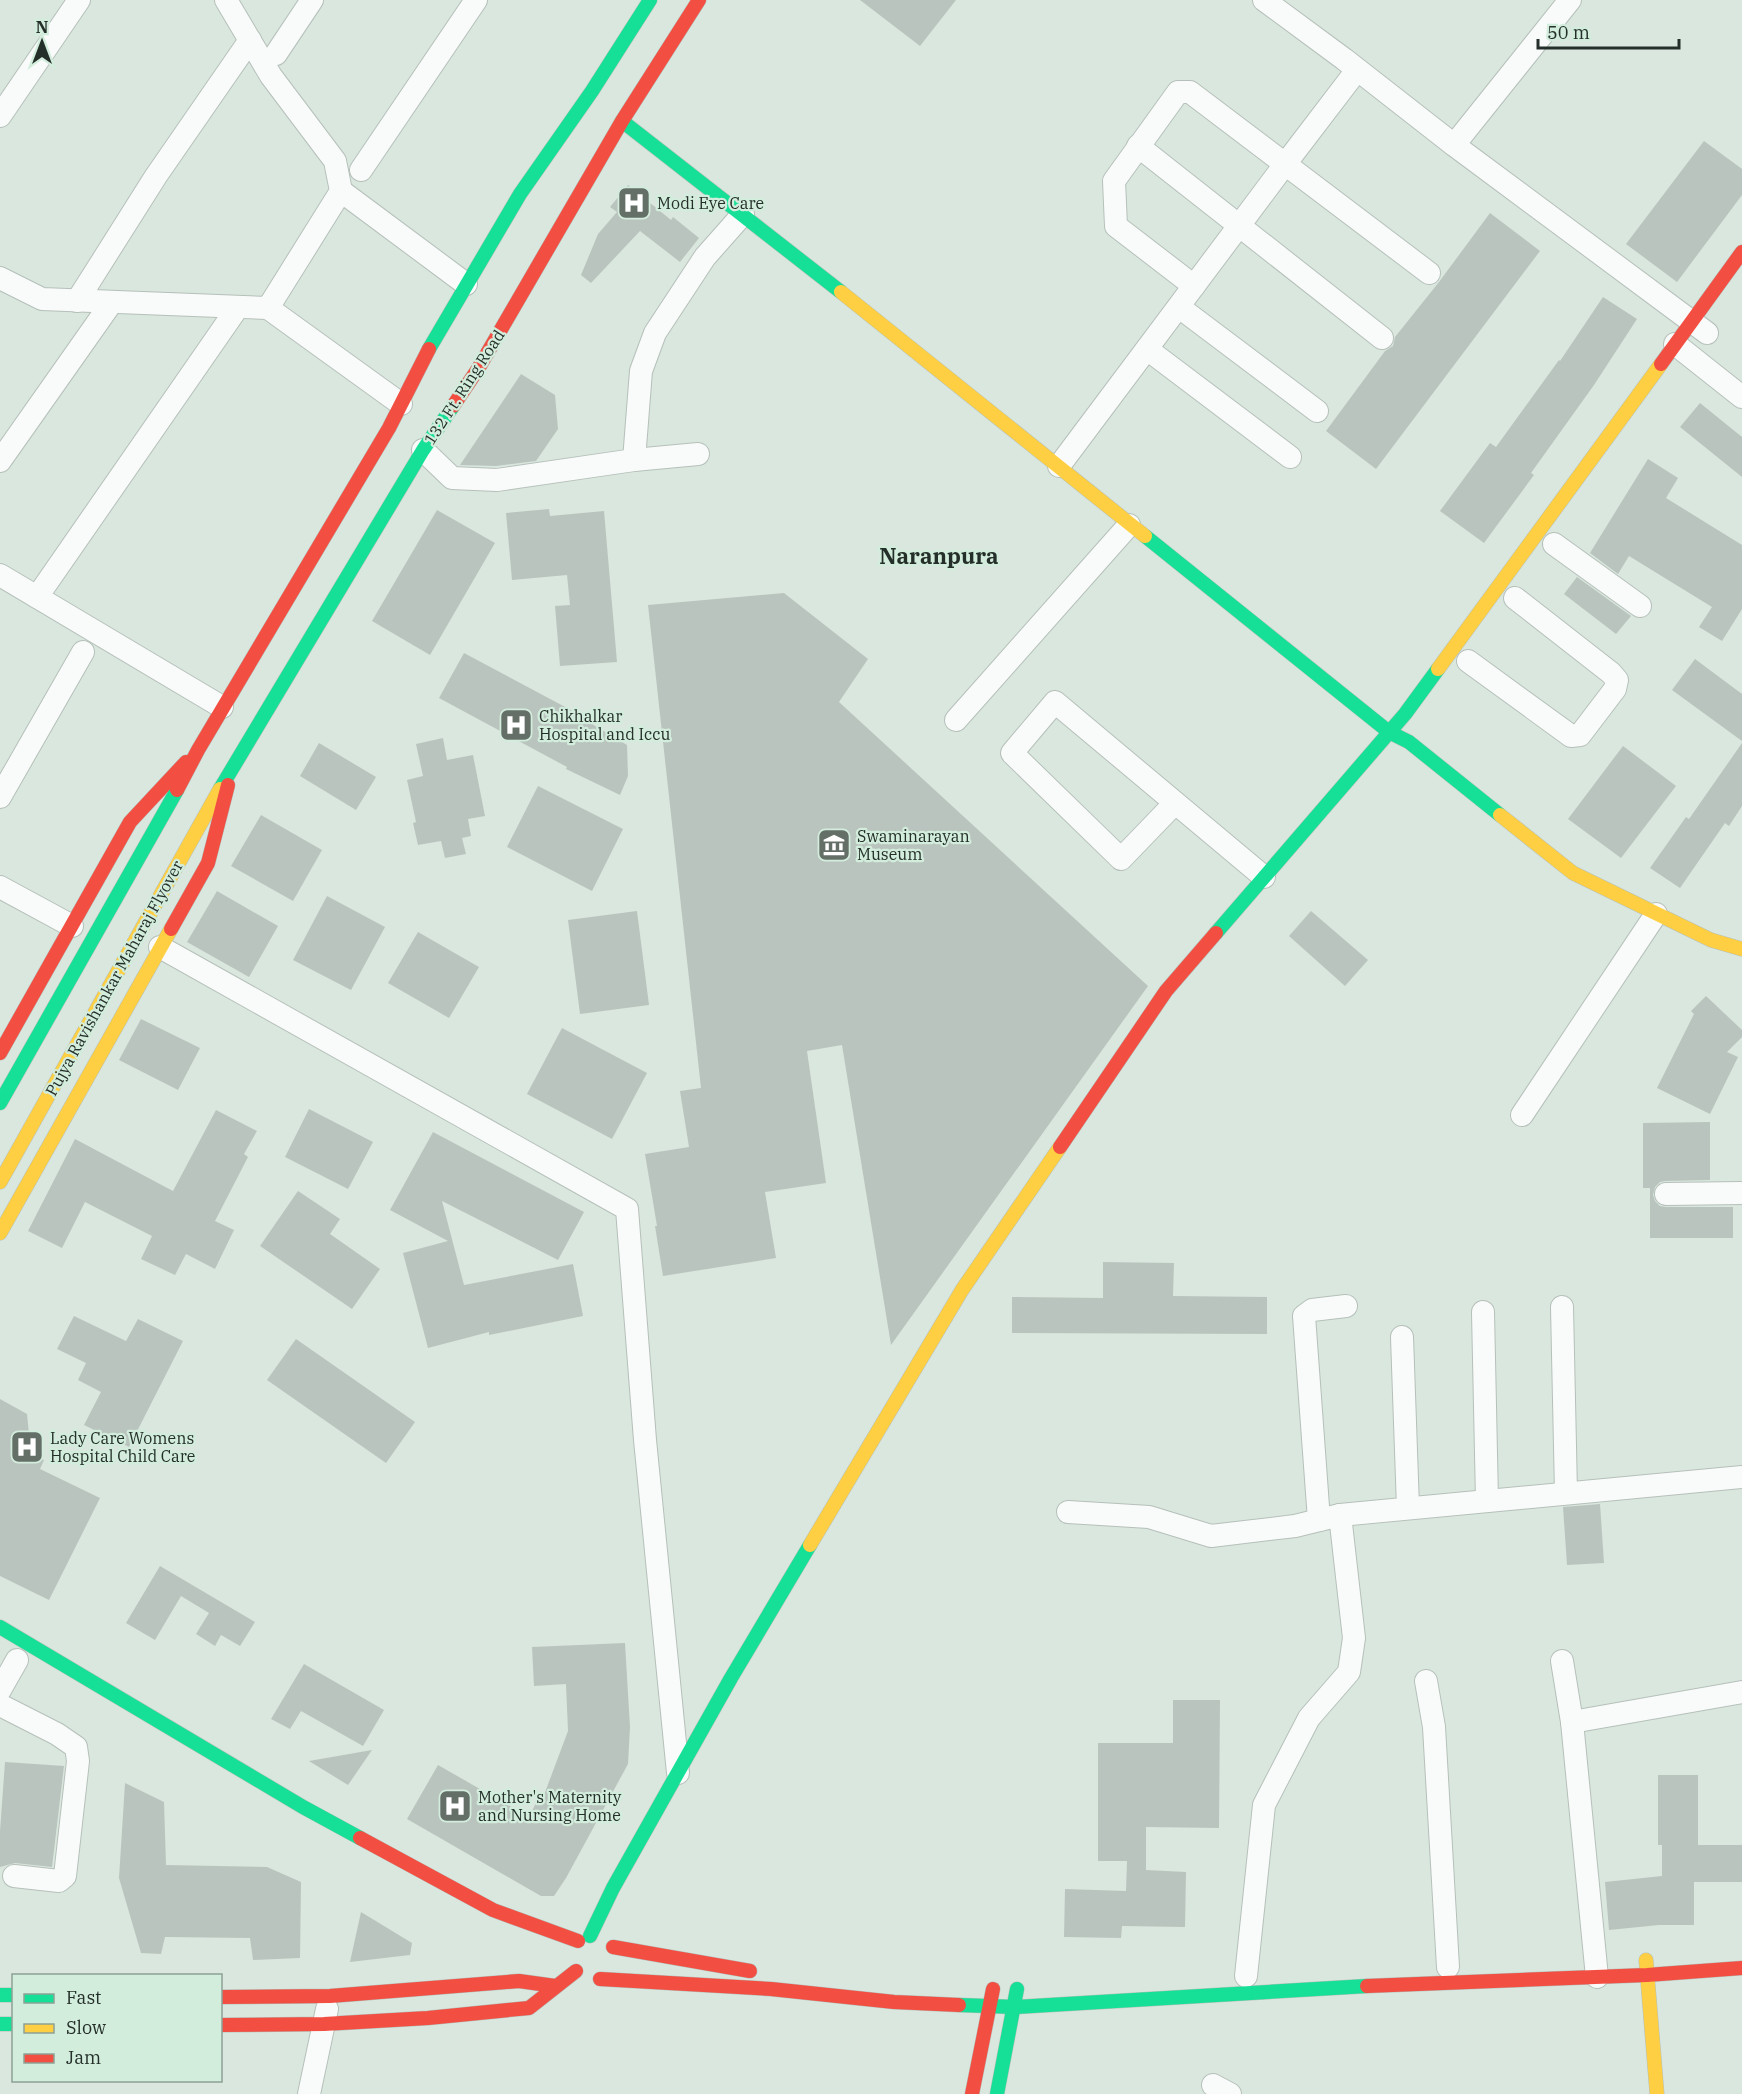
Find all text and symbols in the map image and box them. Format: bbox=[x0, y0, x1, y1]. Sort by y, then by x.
north arrow bbox=[12, 12, 72, 72]
scale bar bbox=[1538, 12, 1679, 50]
text: N bbox=[36, 17, 48, 37]
text: 50 m bbox=[1547, 21, 1590, 44]
hospital icon: Modi Eye Care bbox=[616, 185, 652, 221]
place label: Modi Eye Care bbox=[657, 193, 764, 213]
street label: 132 Ft. Ring Road bbox=[419, 326, 509, 448]
district label: Naranpura bbox=[879, 541, 999, 570]
place label: Chikhalkar Hospital and Iccu bbox=[539, 706, 670, 744]
hospital icon: Chikhalkar Hospital and Iccu bbox=[498, 707, 534, 743]
place label: Swaminarayan Museum bbox=[857, 826, 970, 864]
museum icon: Swaminarayan Museum bbox=[816, 827, 852, 863]
street label: Pujya Ravishankar Maharaj Flyover bbox=[41, 857, 187, 1099]
place label: Lady Care Womens Hospital Child Care bbox=[50, 1428, 195, 1466]
hospital icon: Lady Care Womens Hospital Child Care bbox=[9, 1429, 45, 1465]
place label: Mother's Maternity and Nursing Home bbox=[478, 1787, 622, 1825]
hospital icon: Mother's Maternity and Nursing Home bbox=[437, 1788, 473, 1824]
legend bbox=[12, 1974, 222, 2082]
text: Fast bbox=[66, 1986, 101, 2009]
text: Slow bbox=[66, 2016, 106, 2039]
text: Jam bbox=[66, 2046, 101, 2069]

